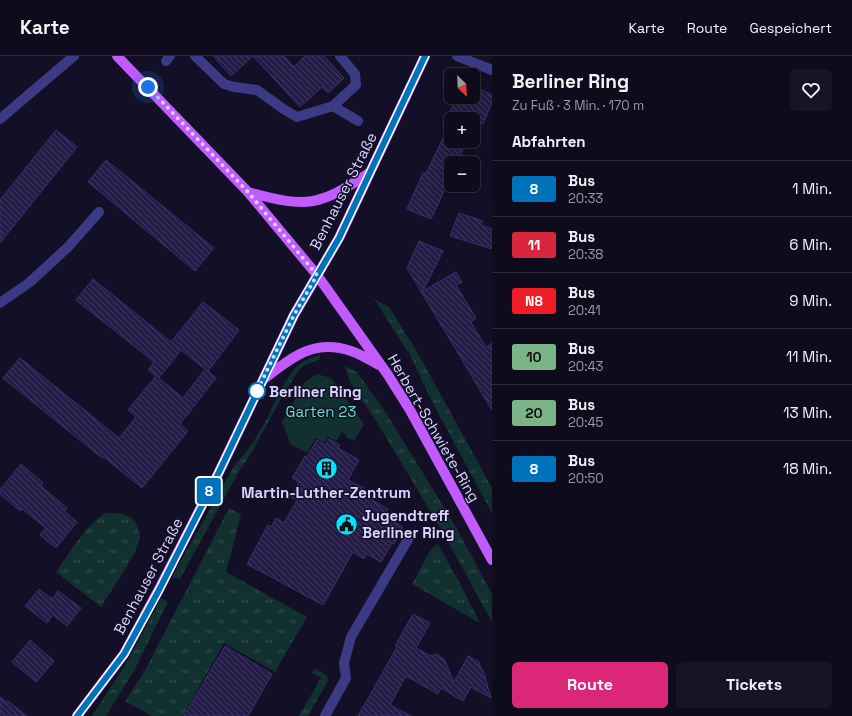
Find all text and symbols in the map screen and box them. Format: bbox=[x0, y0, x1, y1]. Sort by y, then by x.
text: Karte bbox=[20, 15, 70, 40]
text: Karte bbox=[629, 19, 665, 37]
text: Route bbox=[687, 19, 727, 37]
text: Gespeichert bbox=[749, 19, 832, 37]
north arrow bbox=[444, 68, 480, 104]
map controls bbox=[444, 68, 480, 192]
text: Berliner Ring bbox=[512, 69, 629, 94]
button: heart bbox=[790, 69, 832, 111]
your location bbox=[138, 77, 158, 97]
text: Zu Fuß · 3 Min. · 170 m bbox=[512, 97, 644, 114]
button: + bbox=[444, 112, 480, 148]
street label: Benhauser Straße bbox=[305, 129, 381, 253]
text: Abfahrten bbox=[512, 132, 586, 151]
button: − bbox=[444, 156, 480, 192]
text: Bus bbox=[568, 171, 595, 190]
text: 1 Min. bbox=[792, 179, 832, 198]
text: 8 bbox=[530, 180, 538, 198]
text: 20:33 bbox=[568, 190, 603, 207]
text: Bus bbox=[568, 227, 595, 246]
text: 6 Min. bbox=[789, 235, 832, 254]
text: 11 bbox=[528, 236, 540, 254]
text: 20:38 bbox=[568, 246, 603, 263]
text: Bus bbox=[568, 283, 595, 302]
text: 9 Min. bbox=[789, 291, 832, 310]
text: N8 bbox=[525, 292, 543, 310]
text: 20:41 bbox=[568, 302, 601, 319]
text: Bus bbox=[568, 339, 595, 358]
text: 11 Min. bbox=[786, 347, 832, 366]
text: 10 bbox=[526, 348, 542, 366]
street label: Herbert-Schwiete-Ring bbox=[384, 351, 484, 505]
text: 20:43 bbox=[568, 358, 603, 375]
marker: Berliner Ring bbox=[248, 382, 266, 400]
place label: Berliner Ring bbox=[269, 382, 361, 401]
text: Bus bbox=[568, 395, 595, 414]
park label: Garten 23 bbox=[286, 402, 356, 421]
text: 13 Min. bbox=[783, 403, 832, 422]
text: 20 bbox=[525, 404, 543, 422]
text: 20:45 bbox=[568, 414, 603, 431]
text: Bus bbox=[568, 451, 595, 470]
building icon: Martin-Luther-Zentrum bbox=[313, 456, 339, 482]
text: 18 Min. bbox=[783, 459, 832, 478]
text: 8 bbox=[530, 460, 538, 478]
text: 20:50 bbox=[568, 470, 604, 487]
line badge: 8 bbox=[196, 478, 222, 504]
text: 8 bbox=[205, 482, 213, 500]
place label: Martin-Luther-Zentrum bbox=[241, 483, 411, 502]
place label: Jugendtreff Berliner Ring bbox=[362, 506, 454, 542]
public building icon: Jugendtreff Berliner Ring bbox=[334, 511, 360, 537]
street label: Benhauser Straße bbox=[109, 514, 187, 638]
button: Route bbox=[512, 662, 668, 708]
button: Tickets bbox=[676, 662, 832, 708]

